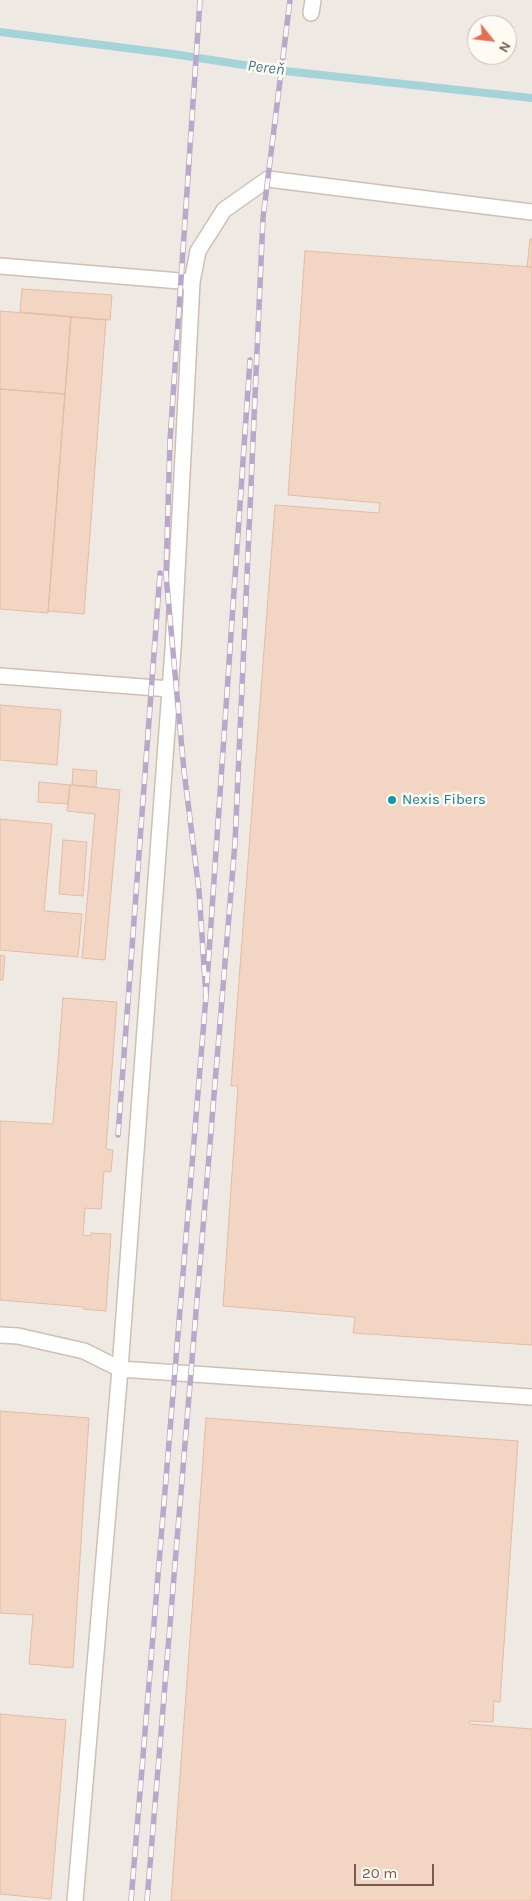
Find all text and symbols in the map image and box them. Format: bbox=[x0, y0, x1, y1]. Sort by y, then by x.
north arrow bbox=[467, 15, 517, 65]
text: N bbox=[495, 39, 515, 56]
water label: Pereň bbox=[246, 56, 286, 80]
place label: Nexis Fibers bbox=[402, 791, 486, 809]
marker: Nexis Fibers bbox=[386, 794, 398, 806]
scale bar bbox=[357, 1854, 437, 1886]
text: 20 m bbox=[362, 1864, 397, 1882]

